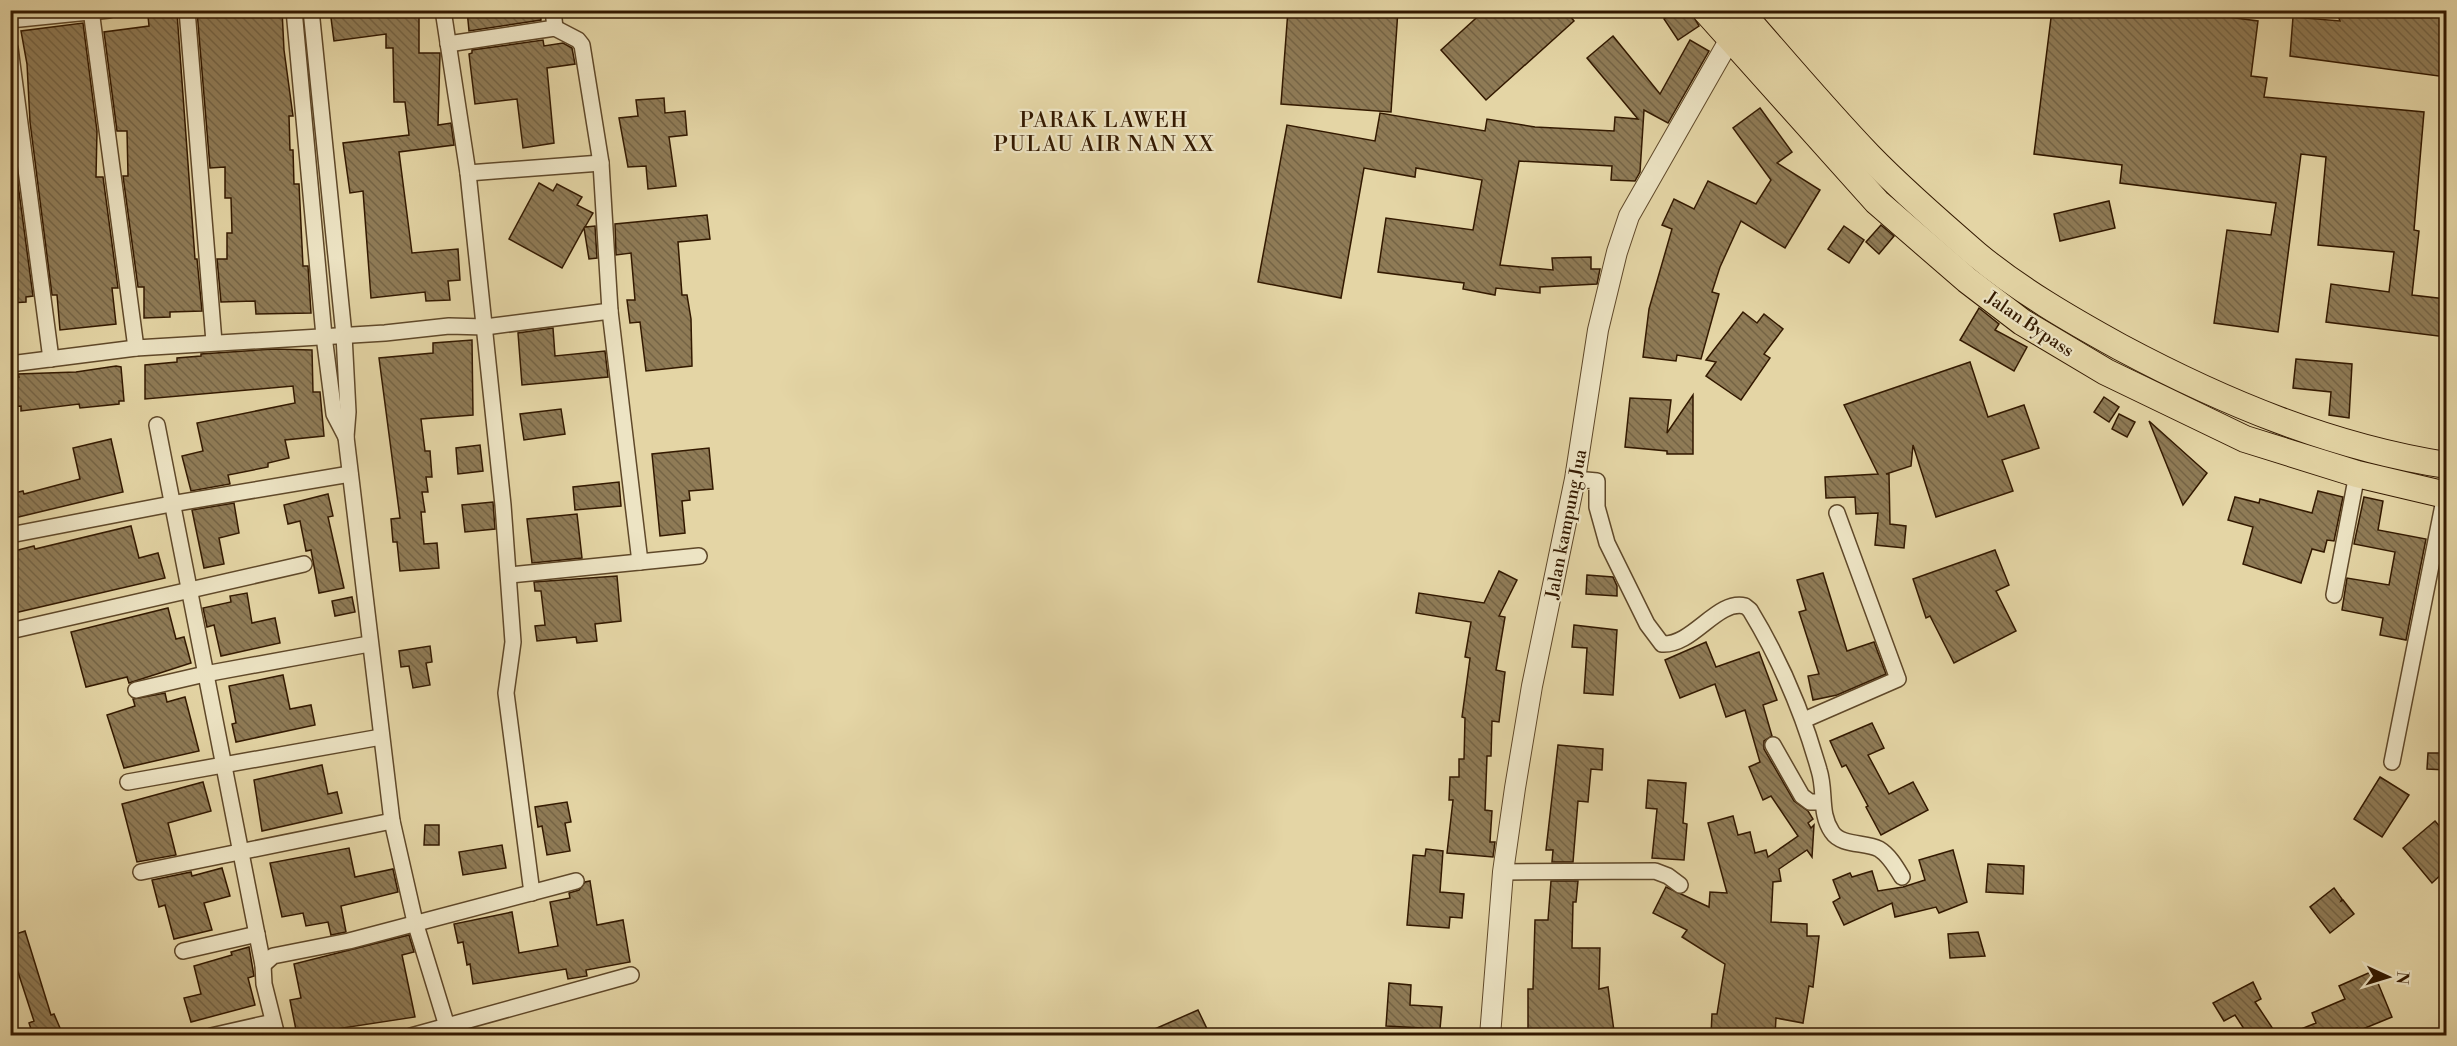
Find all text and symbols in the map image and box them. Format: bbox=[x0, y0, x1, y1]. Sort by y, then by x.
district label: PARAK LAWEH PULAU AIR NAN XX bbox=[993, 108, 1215, 158]
street label: Jalan Bypass bbox=[1980, 286, 2078, 362]
street label: Jalan kampung Jua bbox=[1541, 446, 1592, 602]
north arrow bbox=[2358, 947, 2418, 1007]
text: N bbox=[2392, 971, 2412, 985]

